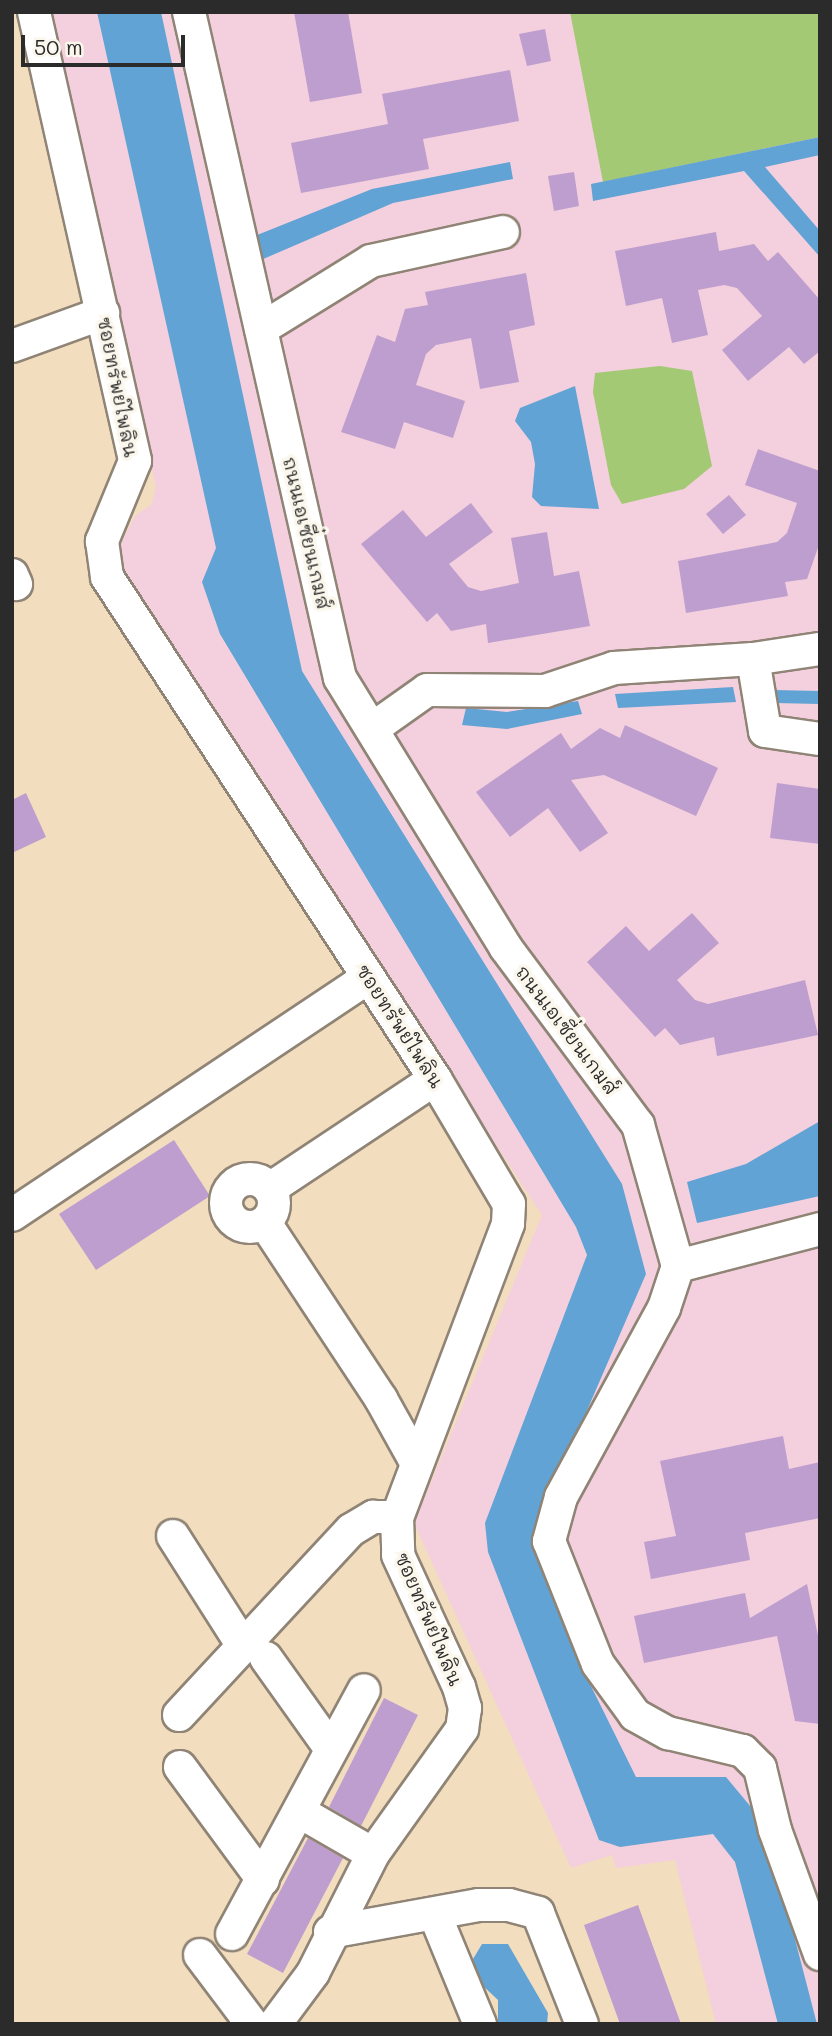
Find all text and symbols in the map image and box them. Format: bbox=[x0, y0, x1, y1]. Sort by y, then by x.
scale bar bbox=[24, 21, 189, 65]
text: 50 m bbox=[34, 33, 83, 60]
street label: ซอยทรัพย์ไพลิน bbox=[93, 315, 143, 459]
street label: ถนนเอเซี่ยนเกมส์ bbox=[278, 455, 336, 611]
street label: ซอยทรัพย์ไพลิน bbox=[352, 960, 448, 1092]
street label: ถนนเอเซี่ยนเกมส์ bbox=[511, 961, 623, 1099]
street label: ซอยทรัพย์ไพลิน bbox=[391, 1549, 467, 1689]

